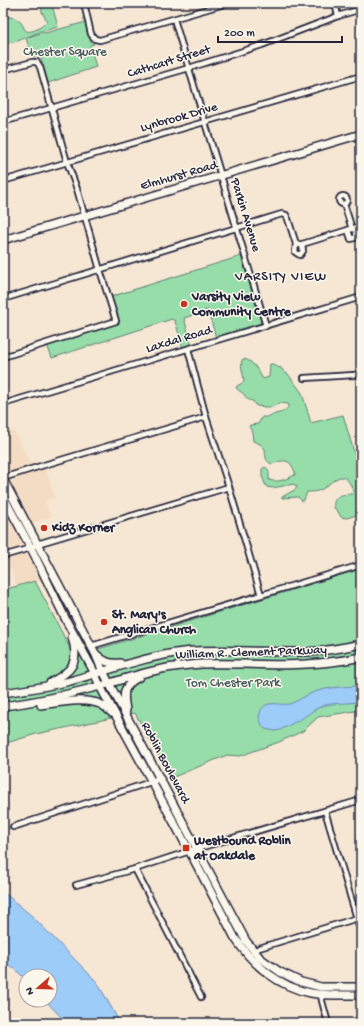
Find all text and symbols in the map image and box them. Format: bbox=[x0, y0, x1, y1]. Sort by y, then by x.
scale bar bbox=[218, 18, 342, 44]
text: 200 m bbox=[224, 27, 255, 41]
street label: Cathcart Street bbox=[126, 42, 214, 82]
park label: Chester Square bbox=[23, 45, 107, 60]
street label: Lynbrook Drive bbox=[139, 100, 220, 136]
street label: Elmhurst Road bbox=[139, 157, 221, 194]
street label: Parkin Avenue bbox=[226, 176, 263, 254]
district label: VARSITY VIEW bbox=[234, 269, 327, 286]
place label: Varsity View Community Centre bbox=[191, 290, 292, 320]
marker: Varsity View Community Centre bbox=[179, 299, 189, 309]
street label: Laxdal Road bbox=[144, 322, 215, 357]
place label: Kidz Korner bbox=[51, 521, 116, 536]
marker: Kidz Korner bbox=[39, 523, 49, 533]
place label: St. Mary's Anglican Church bbox=[111, 608, 196, 638]
marker: St. Mary's Anglican Church bbox=[99, 617, 109, 627]
street label: William R. Clement Parkway bbox=[175, 643, 328, 663]
park label: Tom Chester Park bbox=[185, 676, 281, 691]
street label: Roblin Boulevard bbox=[137, 720, 193, 807]
place label: Westbound Roblin at Oakdale bbox=[193, 834, 292, 864]
marker: Westbound Roblin at Oakdale bbox=[181, 843, 191, 853]
north arrow bbox=[18, 968, 58, 1008]
text: N bbox=[24, 985, 37, 996]

